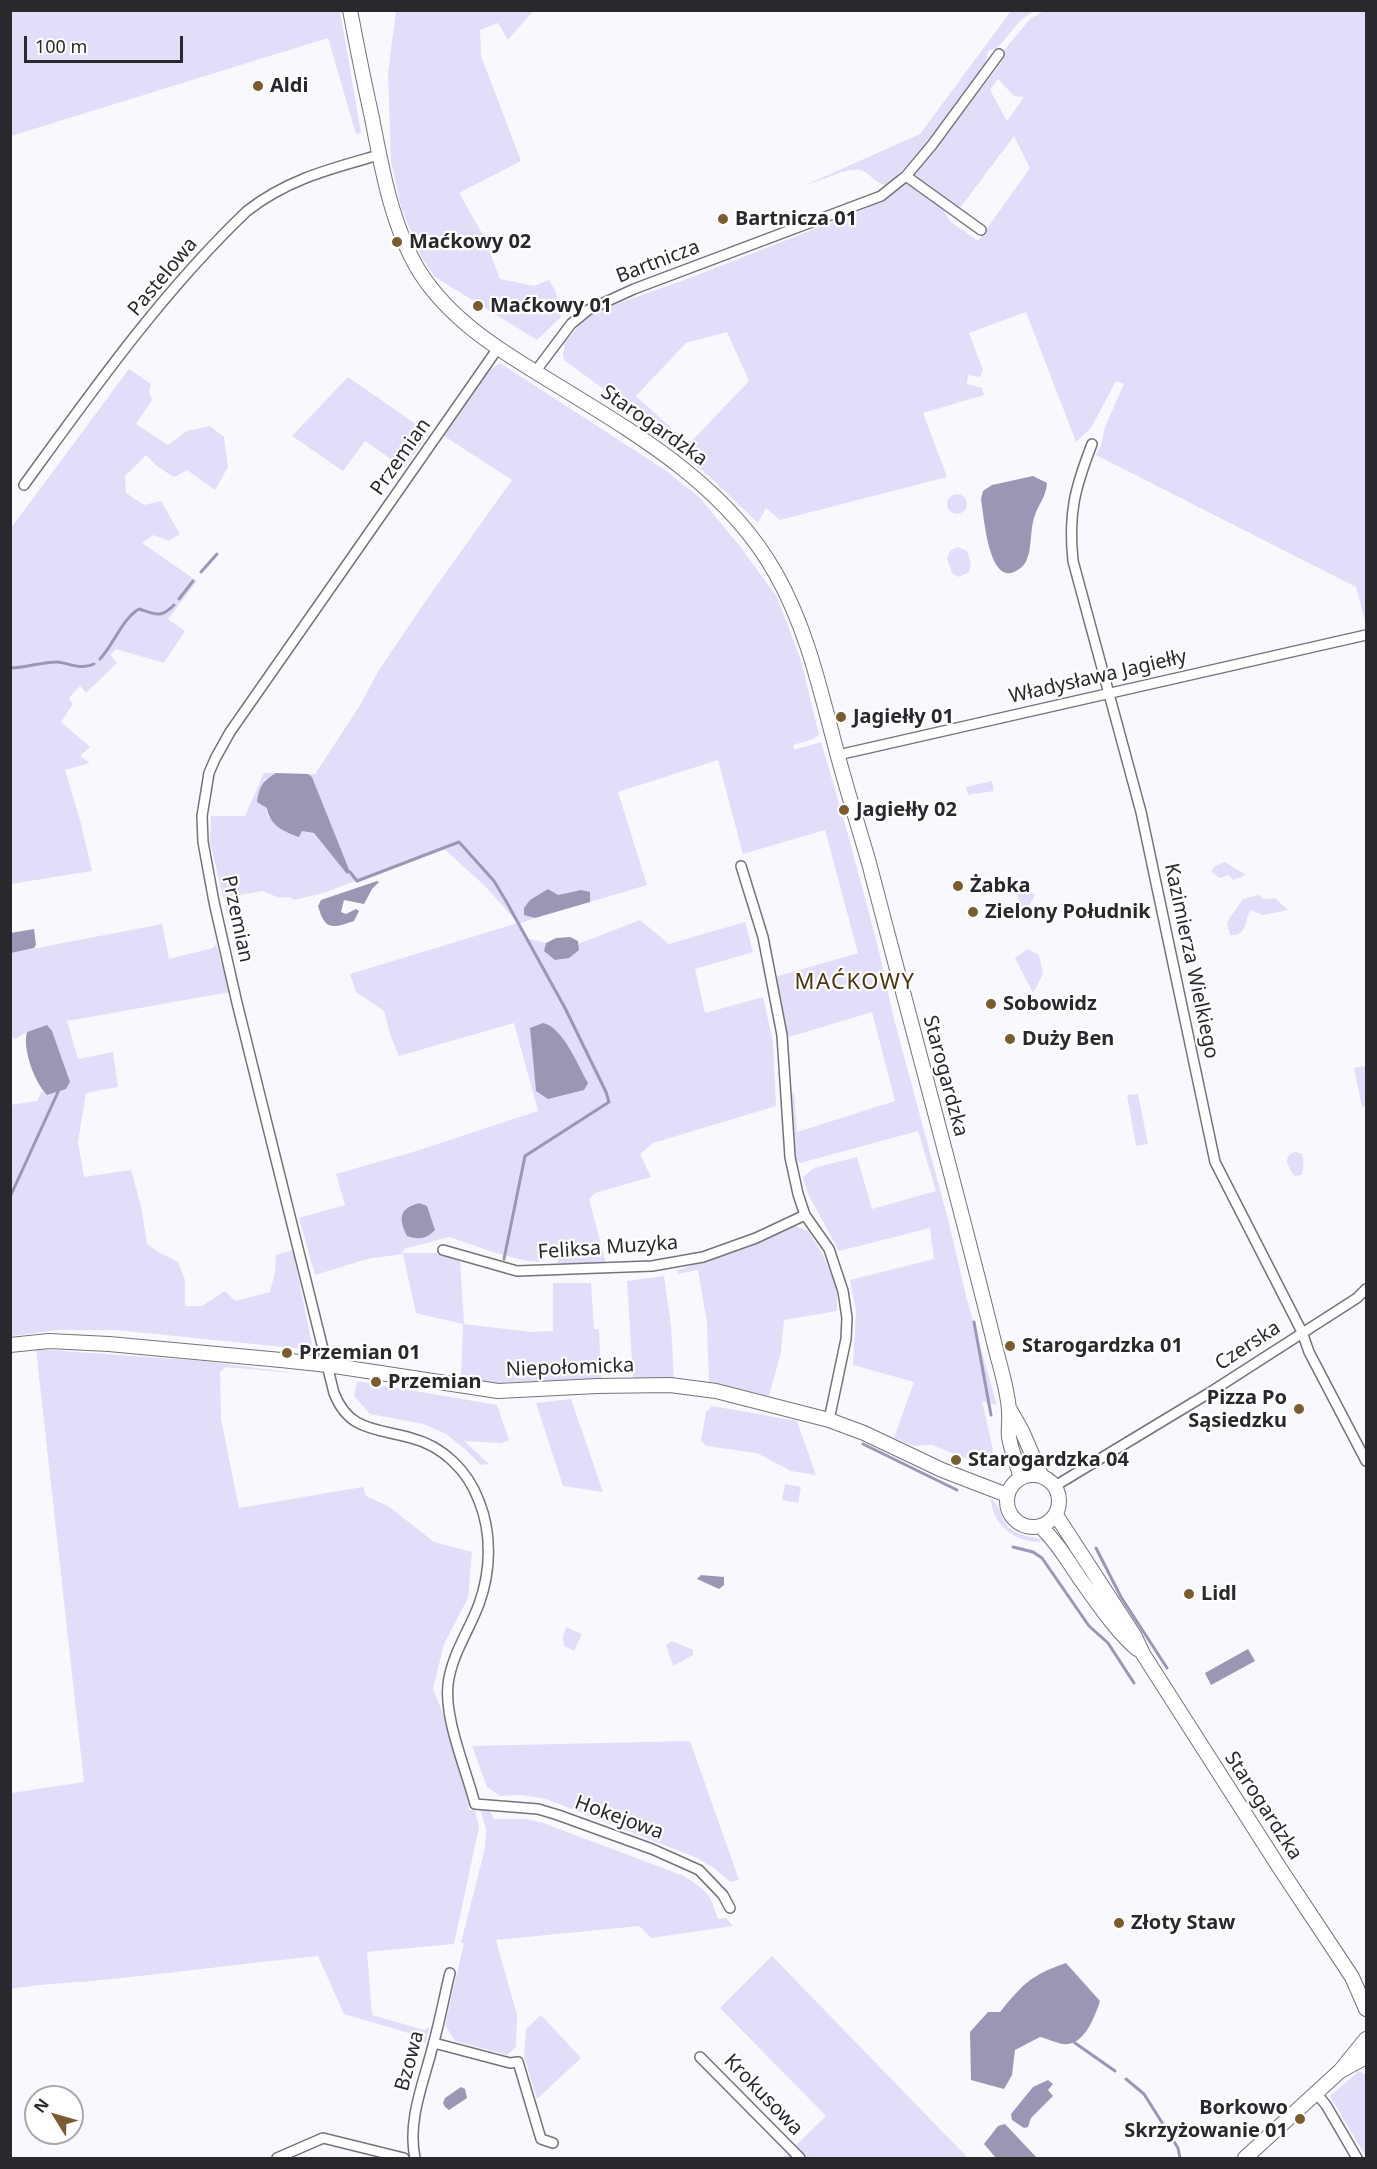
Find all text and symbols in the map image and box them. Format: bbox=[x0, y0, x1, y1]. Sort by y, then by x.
scale bar bbox=[27, 24, 186, 62]
text: 100 m bbox=[35, 34, 87, 58]
place label: Aldi bbox=[270, 74, 308, 98]
marker: Aldi bbox=[251, 79, 265, 93]
place label: Bartnicza 01 bbox=[735, 207, 857, 231]
marker: Bartnicza 01 bbox=[716, 212, 730, 226]
place label: Maćkowy 02 bbox=[409, 230, 531, 254]
street label: Pastelowa bbox=[123, 233, 203, 321]
marker: Maćkowy 02 bbox=[390, 235, 404, 249]
street label: Bartnicza bbox=[613, 235, 703, 289]
place label: Maćkowy 01 bbox=[490, 294, 612, 318]
marker: Maćkowy 01 bbox=[471, 299, 485, 313]
street label: Starogardzka bbox=[596, 381, 712, 471]
street label: Przemian bbox=[366, 414, 436, 500]
street label: Władysława Jagiełły bbox=[1007, 645, 1189, 709]
place label: Jagiełły 01 bbox=[853, 705, 954, 729]
marker: Jagiełły 01 bbox=[834, 710, 848, 724]
place label: Jagiełły 02 bbox=[856, 798, 957, 822]
marker: Jagiełły 02 bbox=[837, 803, 851, 817]
street label: Kazimierza Wielkiego bbox=[1159, 861, 1223, 1061]
street label: Przemian bbox=[216, 873, 258, 965]
place label: Żabka bbox=[970, 874, 1031, 898]
marker: Żabka bbox=[951, 879, 965, 893]
place label: Zielony Południk bbox=[985, 900, 1151, 924]
marker: Zielony Południk bbox=[966, 905, 980, 919]
district label: MAĆKOWY bbox=[794, 970, 916, 996]
place label: Sobowidz bbox=[1003, 992, 1097, 1016]
marker: Sobowidz bbox=[984, 997, 998, 1011]
street label: Starogardzka bbox=[917, 1013, 973, 1139]
place label: Duży Ben bbox=[1022, 1027, 1114, 1051]
marker: Duży Ben bbox=[1003, 1032, 1017, 1046]
street label: Feliksa Muzyka bbox=[537, 1231, 679, 1265]
street label: Czerska bbox=[1211, 1316, 1285, 1376]
place label: Starogardzka 01 bbox=[1022, 1334, 1183, 1358]
marker: Starogardzka 01 bbox=[1003, 1339, 1017, 1353]
place label: Przemian 01 bbox=[299, 1341, 421, 1365]
marker: Przemian 01 bbox=[280, 1346, 294, 1360]
street label: Niepołomicka bbox=[505, 1354, 635, 1382]
place label: Przemian bbox=[388, 1370, 482, 1394]
marker: Przemian bbox=[369, 1375, 383, 1389]
place label: Pizza Po Sąsiedzku bbox=[1188, 1386, 1287, 1433]
marker: Pizza Po Sąsiedzku bbox=[1292, 1402, 1306, 1416]
place label: Starogardzka 04 bbox=[968, 1448, 1129, 1472]
marker: Starogardzka 04 bbox=[949, 1453, 963, 1467]
place label: Lidl bbox=[1201, 1582, 1237, 1606]
marker: Lidl bbox=[1182, 1587, 1196, 1601]
street label: Starogardzka bbox=[1219, 1747, 1307, 1865]
street label: Hokejowa bbox=[571, 1791, 667, 1845]
place label: Złoty Staw bbox=[1131, 1911, 1235, 1935]
marker: Złoty Staw bbox=[1112, 1916, 1126, 1930]
street label: Bzowa bbox=[391, 2028, 429, 2094]
street label: Krokusowa bbox=[718, 2049, 808, 2141]
north arrow bbox=[24, 2085, 84, 2145]
text: N bbox=[29, 2094, 54, 2117]
place label: Borkowo Skrzyżowanie 01 bbox=[1124, 2096, 1288, 2143]
marker: Borkowo Skrzyżowanie 01 bbox=[1293, 2112, 1307, 2126]

